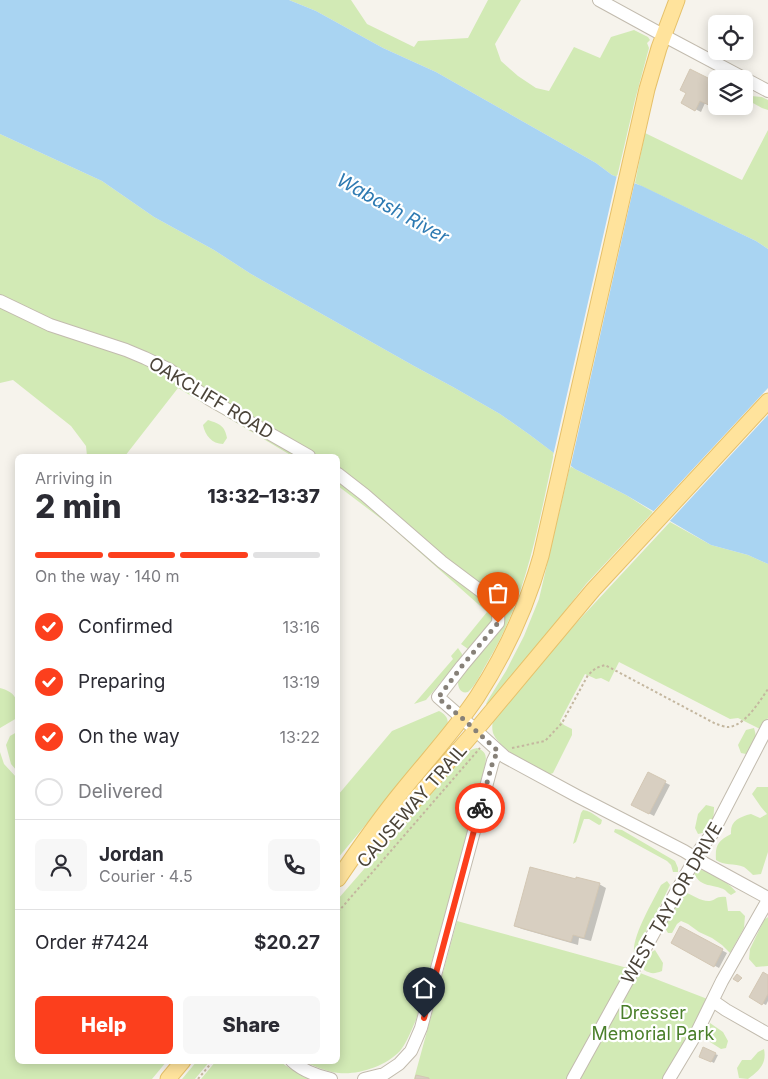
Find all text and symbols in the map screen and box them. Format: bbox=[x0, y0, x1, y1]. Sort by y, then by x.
map controls bbox=[708, 15, 753, 115]
button: locate bbox=[708, 15, 753, 60]
button: layers bbox=[708, 70, 753, 115]
water label: Wabash River bbox=[333, 168, 454, 249]
street label: OAKCLIFF ROAD bbox=[145, 352, 277, 443]
text: Arriving in bbox=[35, 468, 112, 488]
text: 13:32–13:37 bbox=[207, 485, 320, 508]
text: 2 min bbox=[35, 487, 121, 526]
text: On the way · 140 m bbox=[35, 566, 180, 586]
pin bbox=[477, 572, 519, 623]
icon: bag bbox=[484, 579, 512, 607]
icon: check bbox=[35, 613, 63, 641]
text: Confirmed bbox=[78, 615, 173, 638]
text: 13:16 bbox=[283, 617, 320, 637]
icon: check bbox=[35, 668, 63, 696]
text: Preparing bbox=[78, 670, 165, 693]
text: 13:19 bbox=[283, 672, 320, 692]
icon: check bbox=[35, 723, 63, 751]
text: On the way bbox=[78, 725, 180, 748]
text: 13:22 bbox=[279, 727, 320, 747]
street label: CAUSEWAY TRAIL bbox=[352, 740, 471, 872]
text: Delivered bbox=[78, 780, 163, 803]
courier bbox=[455, 783, 505, 833]
icon: bike bbox=[466, 794, 494, 822]
street label: WEST TAYLOR DRIVE bbox=[617, 818, 726, 987]
button: person bbox=[35, 839, 87, 891]
button: phone bbox=[268, 839, 320, 891]
text: Jordan bbox=[99, 843, 164, 866]
text: Courier · 4.5 bbox=[99, 866, 193, 886]
text: Order #7424 bbox=[35, 931, 149, 954]
text: $20.27 bbox=[254, 931, 320, 954]
pin bbox=[403, 967, 445, 1018]
icon: home bbox=[410, 974, 438, 1002]
button: Help bbox=[35, 996, 173, 1054]
button: Share bbox=[183, 996, 320, 1054]
park label: Dresser Memorial Park bbox=[592, 1002, 715, 1044]

